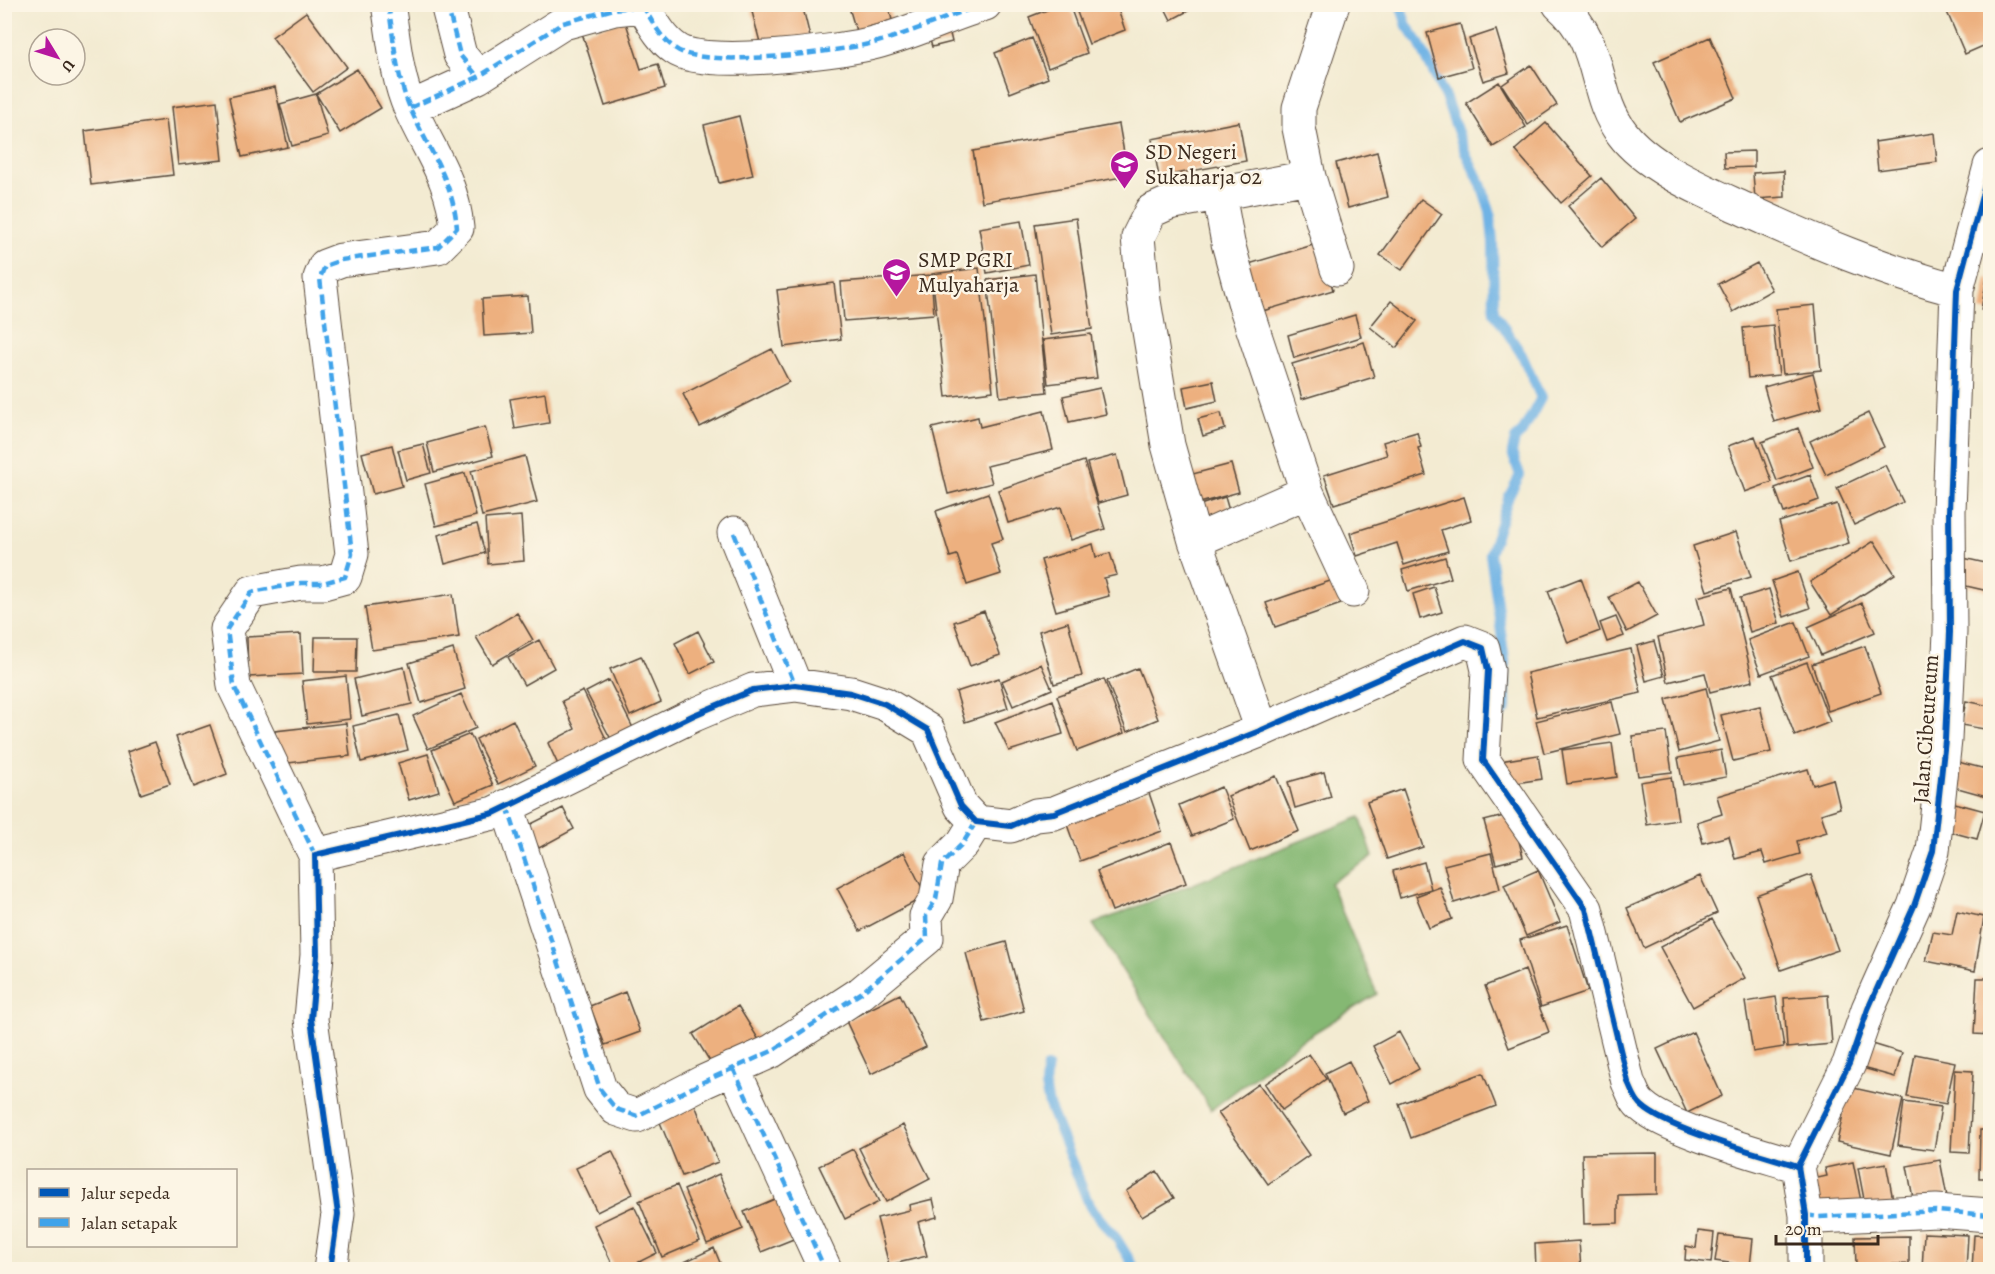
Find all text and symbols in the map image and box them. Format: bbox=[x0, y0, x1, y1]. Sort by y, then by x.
north arrow bbox=[27, 27, 87, 87]
text: U bbox=[56, 55, 80, 77]
place label: SD Negeri Sukaharja 02 bbox=[1145, 137, 1262, 192]
school or university icon: SD Negeri Sukaharja 02 bbox=[1108, 148, 1140, 190]
place label: SMP PGRI Mulyaharja bbox=[918, 245, 1020, 300]
school or university icon: SMP PGRI Mulyaharja bbox=[881, 256, 913, 298]
street label: Jalan Cibeureum bbox=[1906, 653, 1946, 805]
legend bbox=[27, 1169, 237, 1247]
text: Jalur sepeda bbox=[81, 1181, 171, 1205]
scale bar bbox=[1776, 1208, 1878, 1246]
text: Jalan setapak bbox=[81, 1211, 177, 1235]
text: 20 m bbox=[1785, 1217, 1822, 1241]

